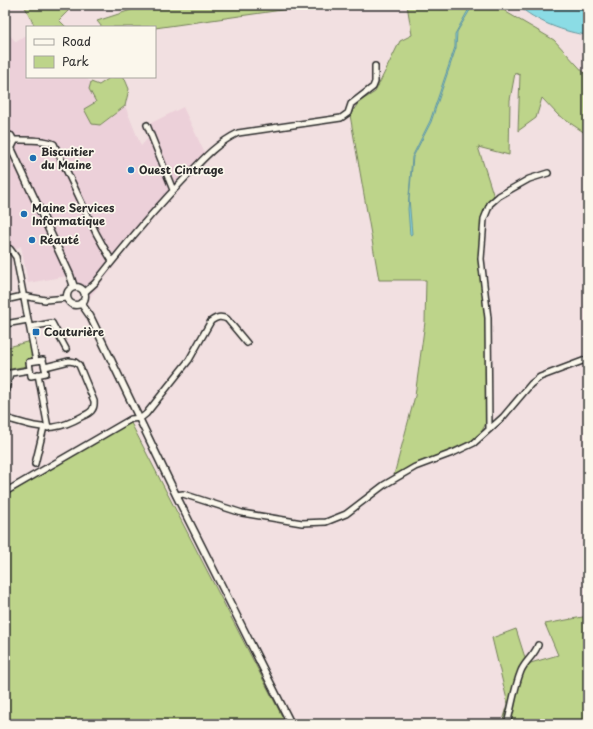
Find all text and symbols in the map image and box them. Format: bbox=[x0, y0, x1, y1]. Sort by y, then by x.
legend bbox=[26, 26, 156, 78]
text: Road bbox=[62, 32, 91, 50]
text: Park bbox=[62, 52, 89, 70]
place label: Biscuitier du Maine bbox=[41, 143, 94, 173]
marker: Biscuitier du Maine bbox=[28, 153, 38, 163]
place label: Ouest Cintrage bbox=[139, 161, 224, 178]
marker: Ouest Cintrage bbox=[126, 165, 136, 175]
place label: Maine Services Informatique bbox=[32, 199, 115, 229]
marker: Maine Services Informatique bbox=[19, 209, 29, 219]
place label: Réauté bbox=[40, 231, 79, 248]
marker: Réauté bbox=[27, 235, 37, 245]
place label: Couturière bbox=[44, 323, 104, 340]
marker: Couturière bbox=[31, 327, 41, 337]

